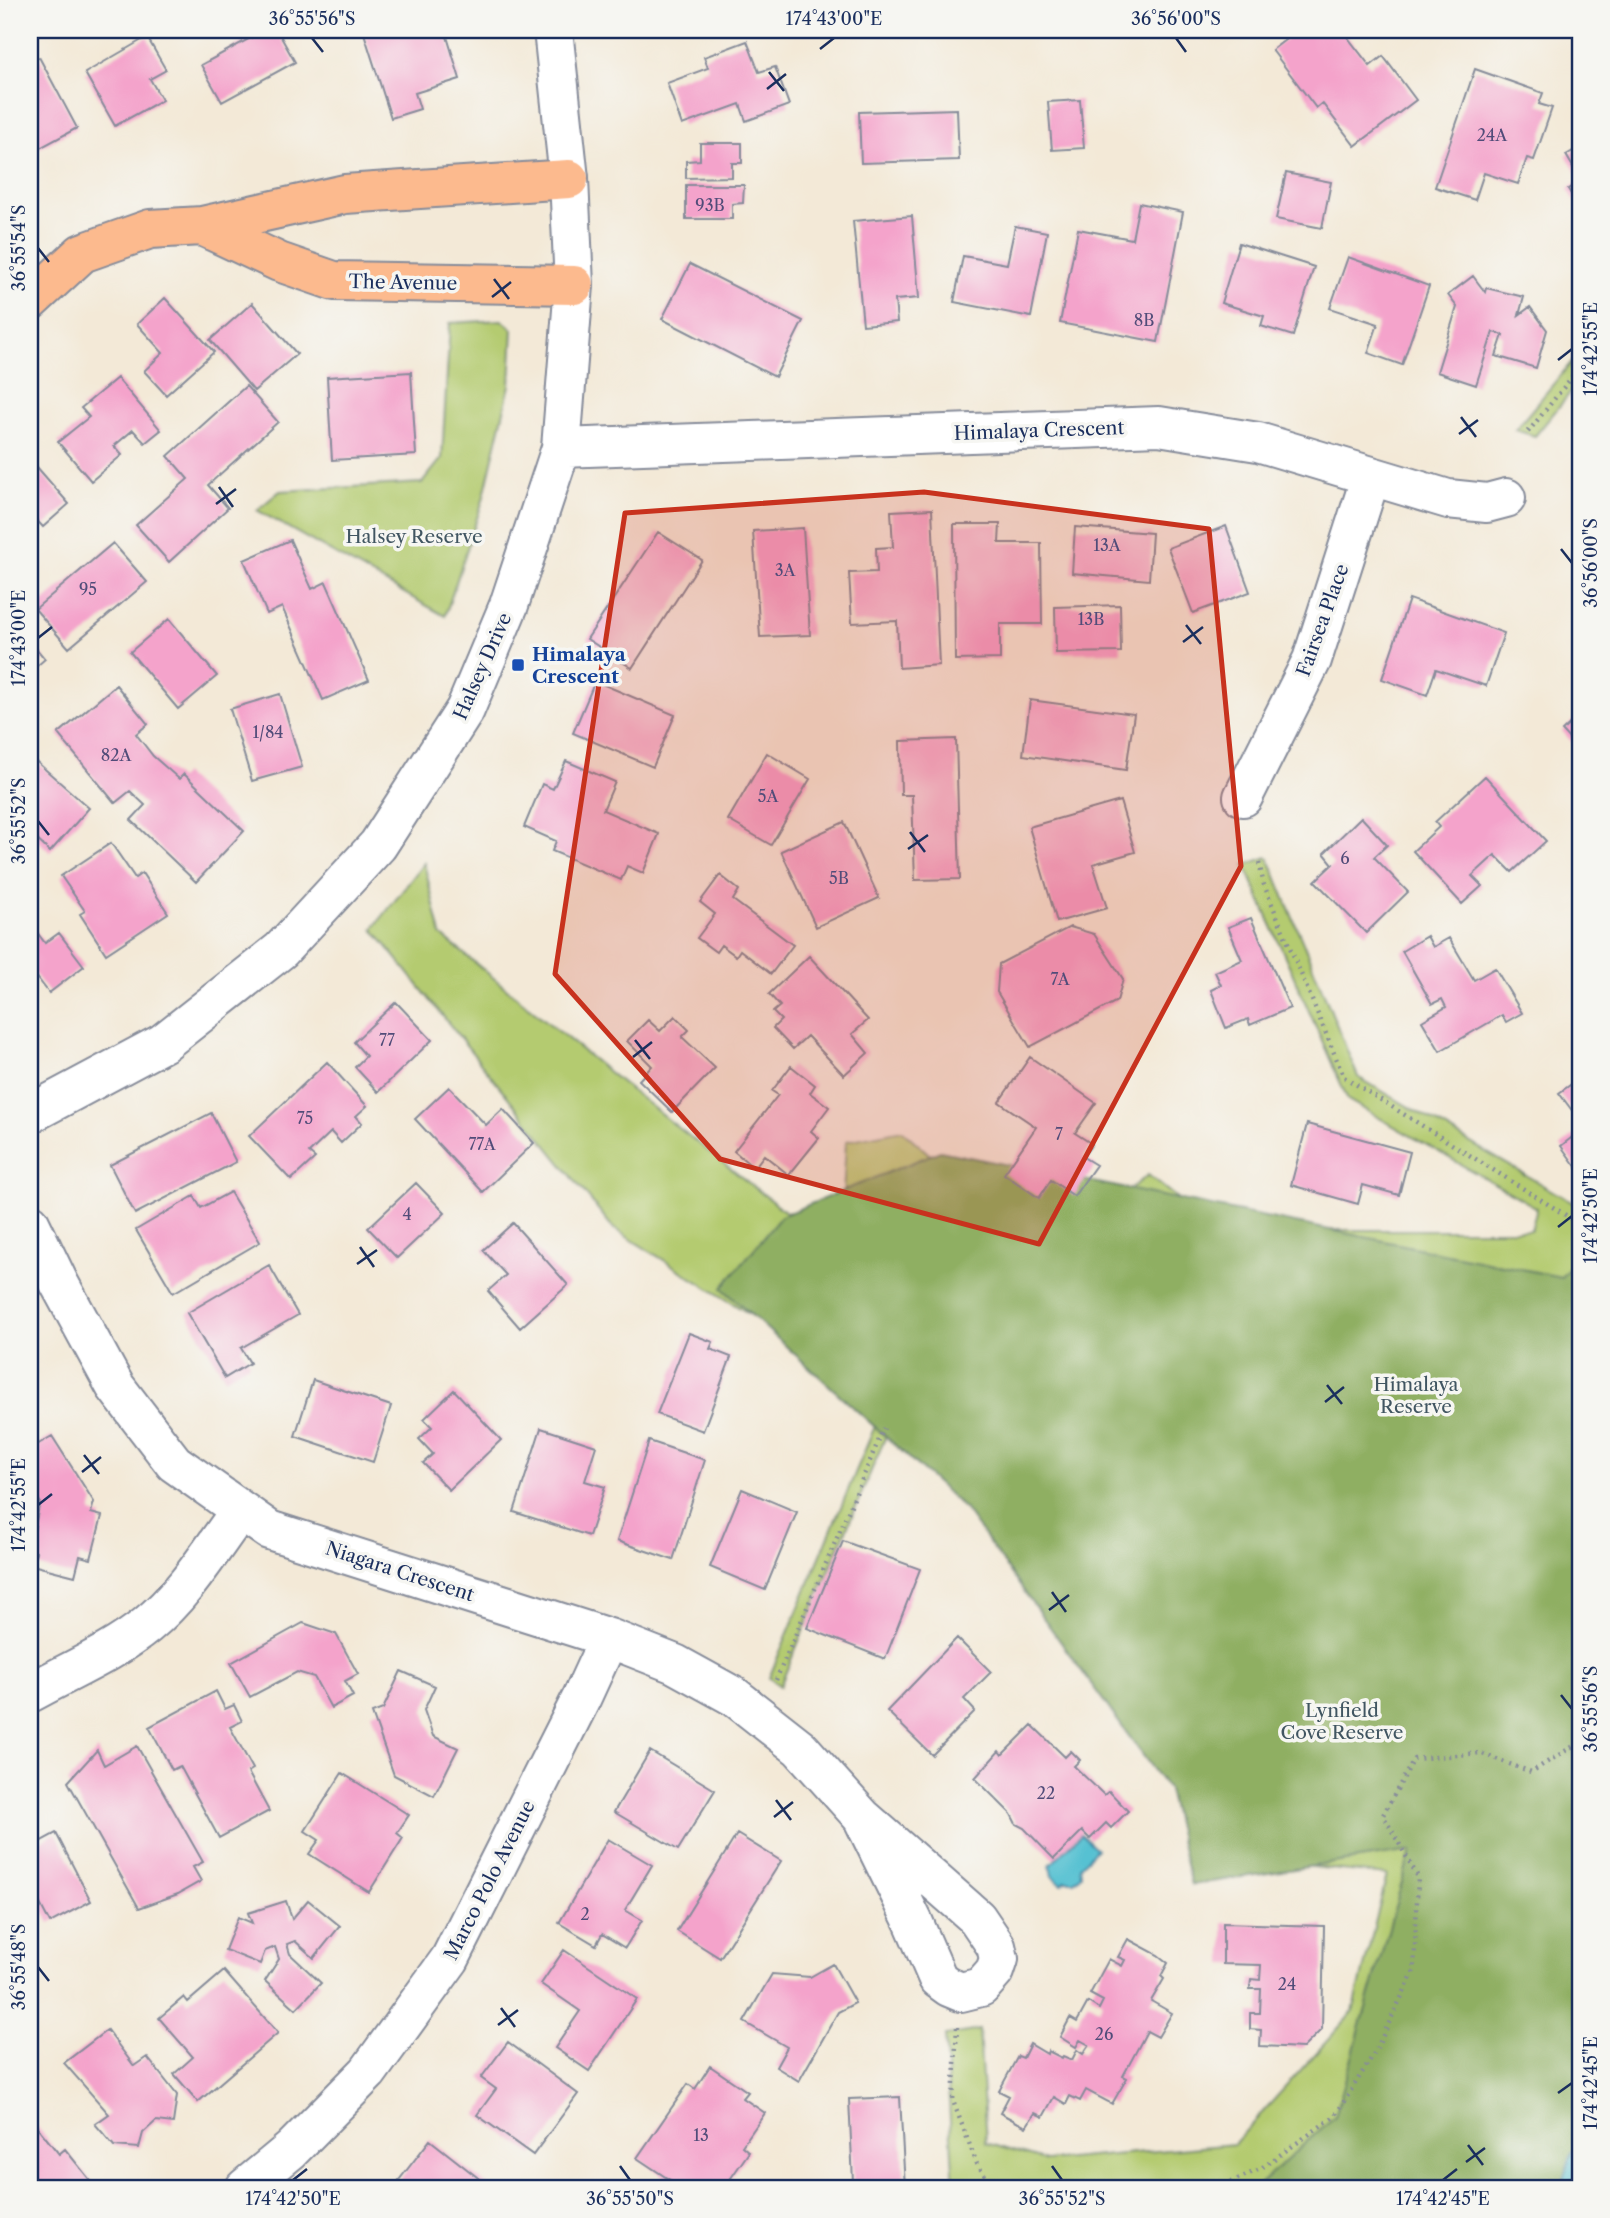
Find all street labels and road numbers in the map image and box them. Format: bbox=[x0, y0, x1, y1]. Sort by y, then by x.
street label: The Avenue bbox=[348, 270, 457, 295]
street label: Himalaya Crescent bbox=[953, 416, 1125, 445]
street label: Fairsea Place bbox=[1291, 561, 1353, 680]
street label: Halsey Drive bbox=[449, 609, 516, 723]
street label: Niagara Crescent bbox=[323, 1537, 477, 1606]
street label: Marco Polo Avenue bbox=[439, 1796, 540, 1964]

